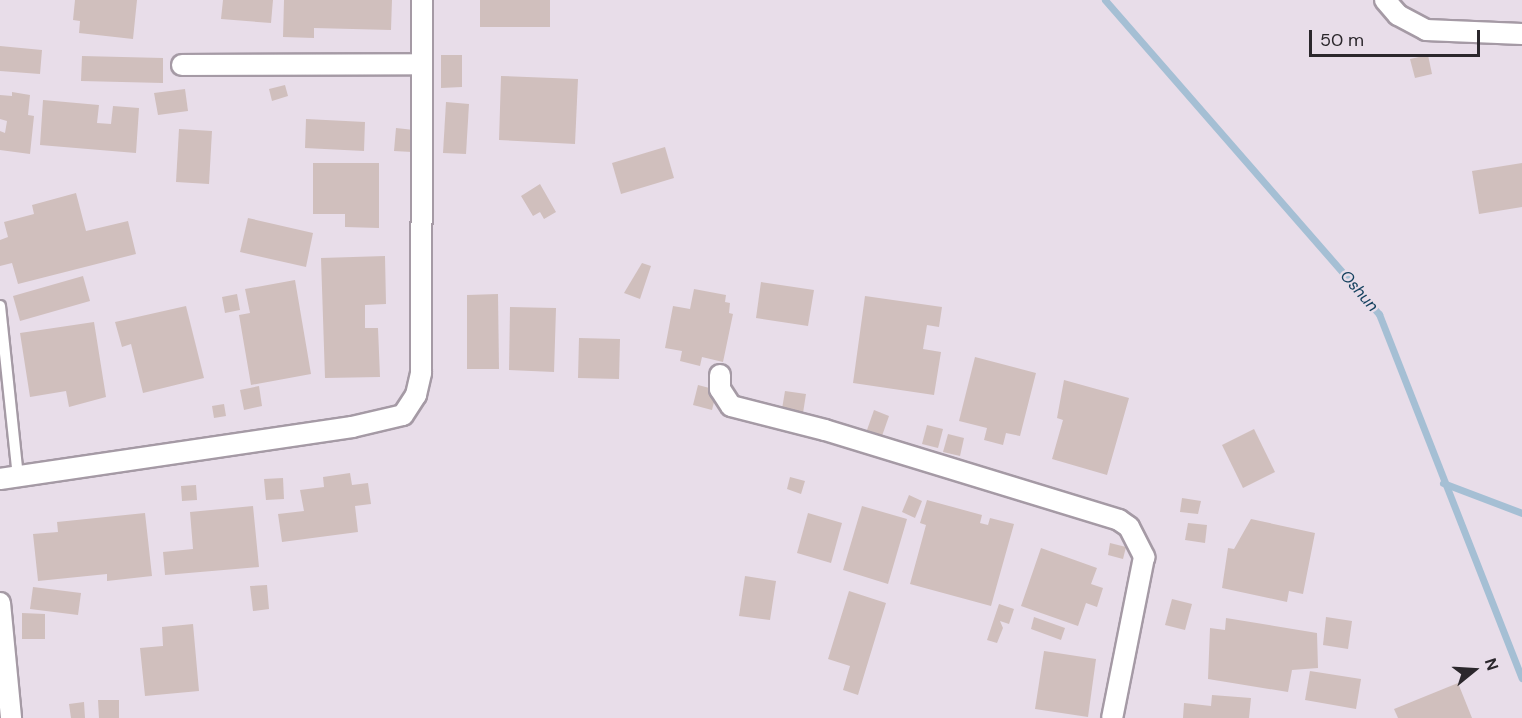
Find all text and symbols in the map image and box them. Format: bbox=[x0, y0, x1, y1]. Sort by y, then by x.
scale bar bbox=[1312, 18, 1483, 56]
text: 50 m bbox=[1320, 28, 1364, 52]
water label: Oshun bbox=[1336, 267, 1382, 315]
north arrow bbox=[1444, 640, 1504, 700]
text: N bbox=[1480, 655, 1503, 673]

